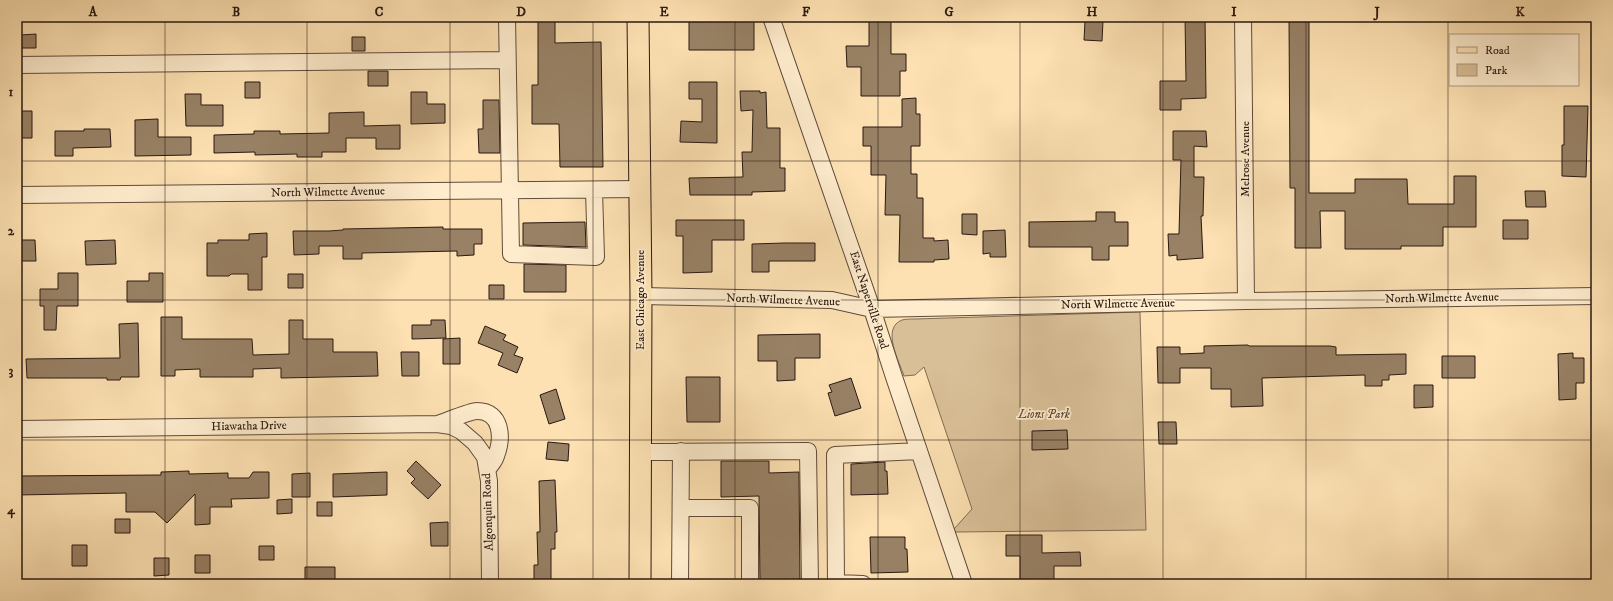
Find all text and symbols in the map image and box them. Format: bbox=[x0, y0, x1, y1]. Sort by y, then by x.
text: A bbox=[88, 4, 98, 20]
text: B bbox=[232, 4, 240, 20]
text: C bbox=[375, 4, 384, 20]
text: D bbox=[516, 4, 526, 20]
text: E bbox=[659, 4, 669, 20]
text: F bbox=[802, 4, 811, 20]
text: G bbox=[944, 4, 954, 20]
text: H bbox=[1087, 4, 1098, 20]
text: I bbox=[1231, 4, 1237, 20]
text: J bbox=[1372, 4, 1380, 21]
text: K bbox=[1515, 4, 1525, 20]
legend bbox=[1449, 34, 1579, 86]
text: Road bbox=[1485, 43, 1510, 58]
text: Park bbox=[1485, 63, 1507, 78]
text: 1 bbox=[9, 84, 14, 100]
street label: Melrose Avenue bbox=[1238, 121, 1253, 197]
street label: North Wilmette Avenue bbox=[271, 184, 385, 200]
text: 2 bbox=[8, 223, 15, 239]
street label: East Naperville Road bbox=[846, 249, 892, 351]
street label: East Chicago Avenue bbox=[633, 250, 648, 350]
street label: North Wilmette Avenue bbox=[1385, 290, 1499, 306]
street label: North Wilmette Avenue bbox=[726, 291, 840, 309]
street label: North Wilmette Avenue bbox=[1061, 296, 1175, 312]
text: 3 bbox=[9, 363, 14, 379]
park label: Lions Park bbox=[1017, 407, 1070, 422]
street label: Hiawatha Drive bbox=[211, 418, 287, 434]
street label: Algonquin Road bbox=[479, 473, 497, 551]
text: 4 bbox=[6, 502, 15, 519]

